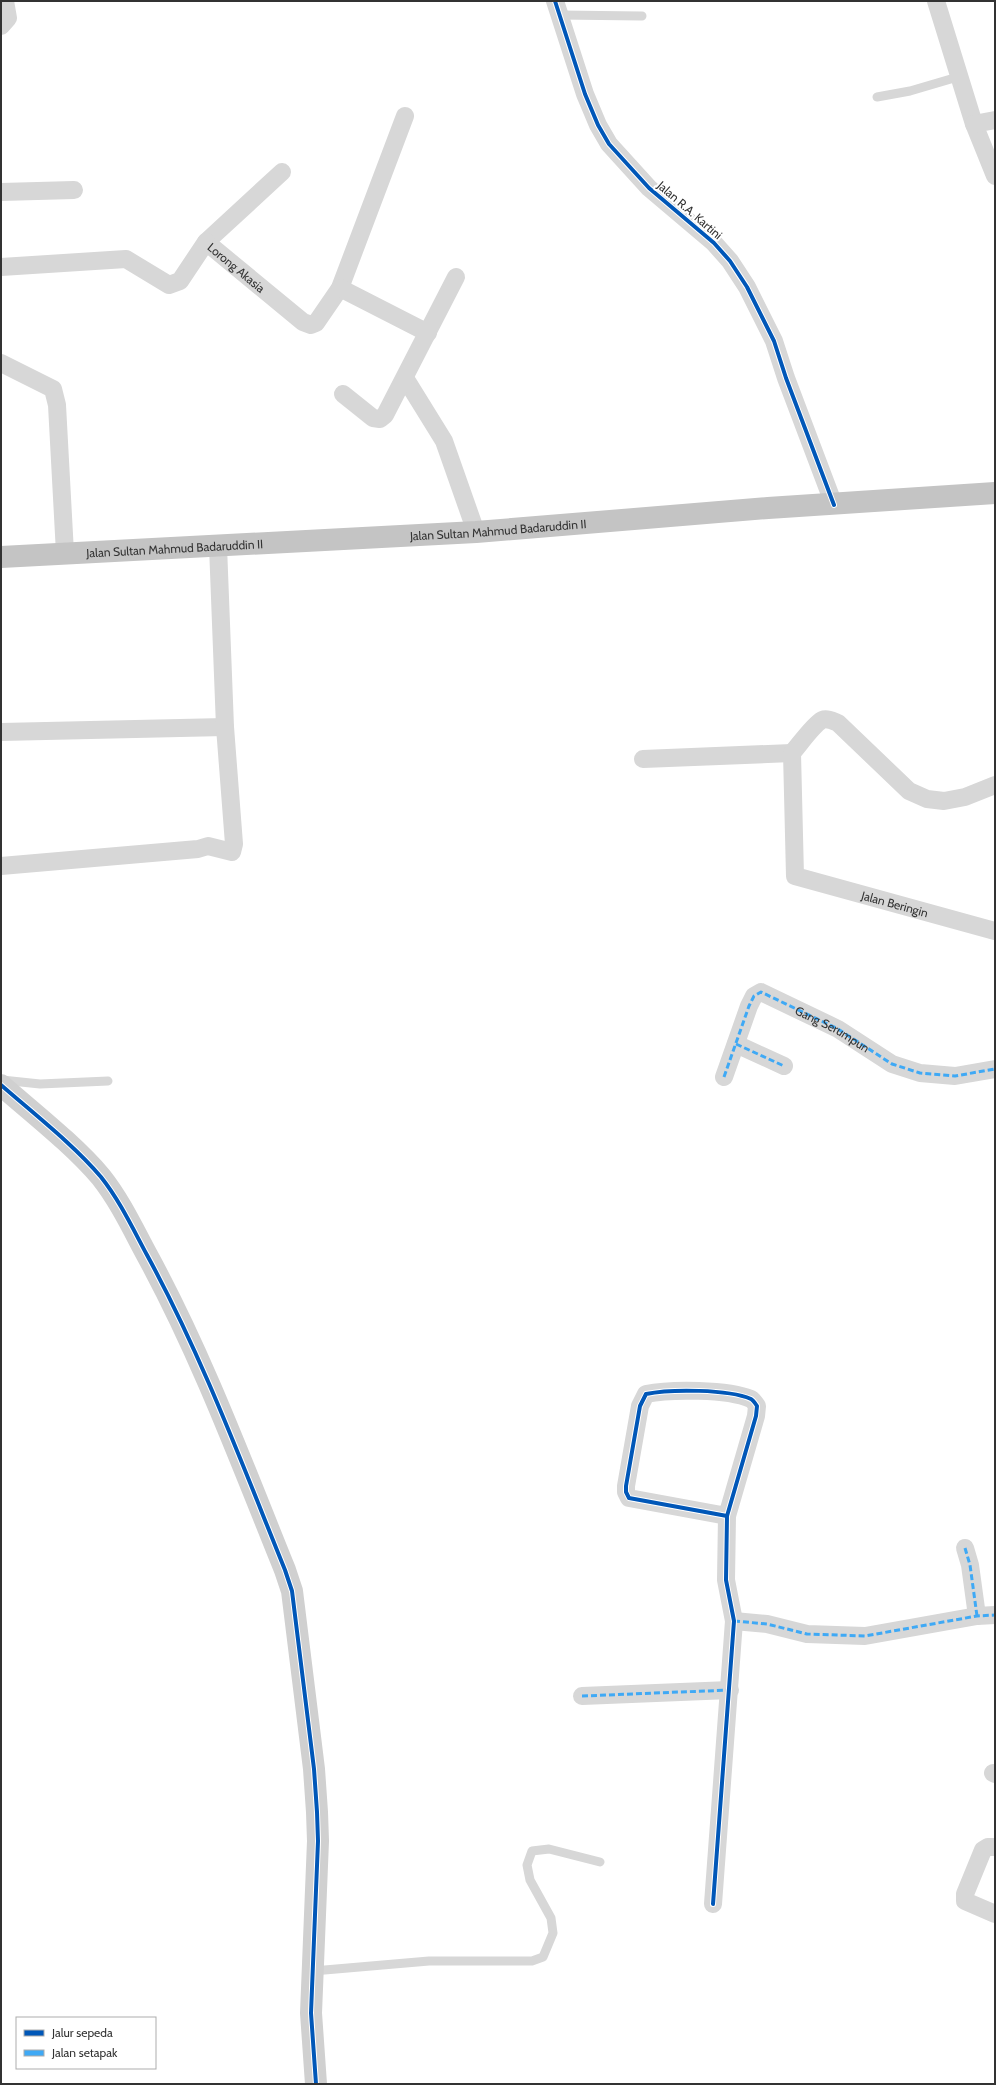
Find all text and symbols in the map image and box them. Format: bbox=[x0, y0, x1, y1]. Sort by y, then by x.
street label: Jalan R.A. Kartini bbox=[654, 177, 726, 242]
street label: Lorong Akasia bbox=[205, 239, 269, 295]
street label: Jalan Sultan Mahmud Badaruddin II bbox=[409, 515, 587, 543]
street label: Jalan Sultan Mahmud Badaruddin II bbox=[85, 536, 264, 560]
street label: Jalan Beringin bbox=[859, 887, 930, 920]
street label: Gang Serumpun bbox=[793, 1002, 873, 1055]
legend bbox=[16, 2017, 156, 2069]
text: Jalur sepeda bbox=[51, 2025, 113, 2040]
text: Jalan setapak bbox=[51, 2045, 118, 2060]

